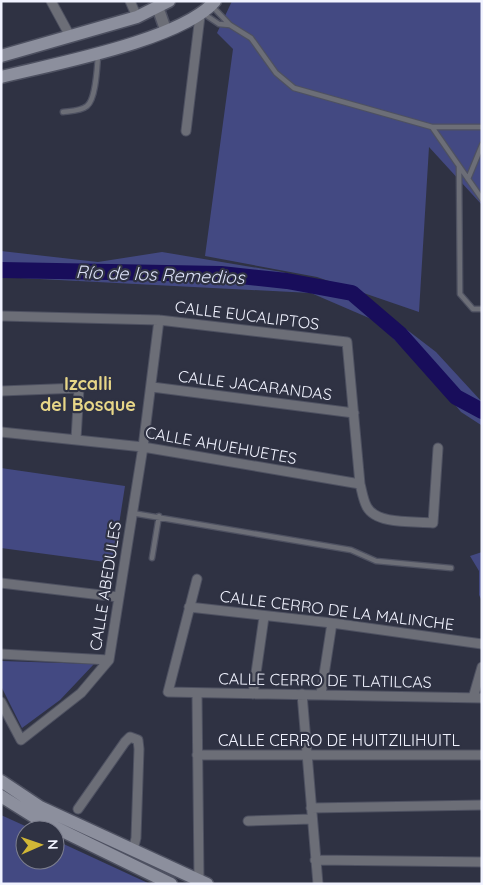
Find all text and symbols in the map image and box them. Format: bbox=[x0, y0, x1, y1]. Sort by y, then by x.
water label: Río de los Remedios bbox=[75, 260, 246, 289]
street label: CALLE EUCALIPTOS bbox=[174, 296, 320, 334]
street label: CALLE JACARANDAS bbox=[177, 366, 333, 404]
district label: Izcalli del Bosque bbox=[40, 372, 136, 416]
street label: CALLE AHUEHUETES bbox=[144, 422, 298, 468]
street label: CALLE ABEDULES bbox=[85, 520, 125, 652]
street label: CALLE CERRO DE LA MALINCHE bbox=[219, 586, 455, 634]
street label: CALLE CERRO DE TLATILCAS bbox=[218, 668, 432, 692]
street label: CALLE CERRO DE HUITZILIHUITL bbox=[218, 730, 461, 750]
north arrow bbox=[15, 820, 65, 870]
text: N bbox=[44, 839, 62, 850]

